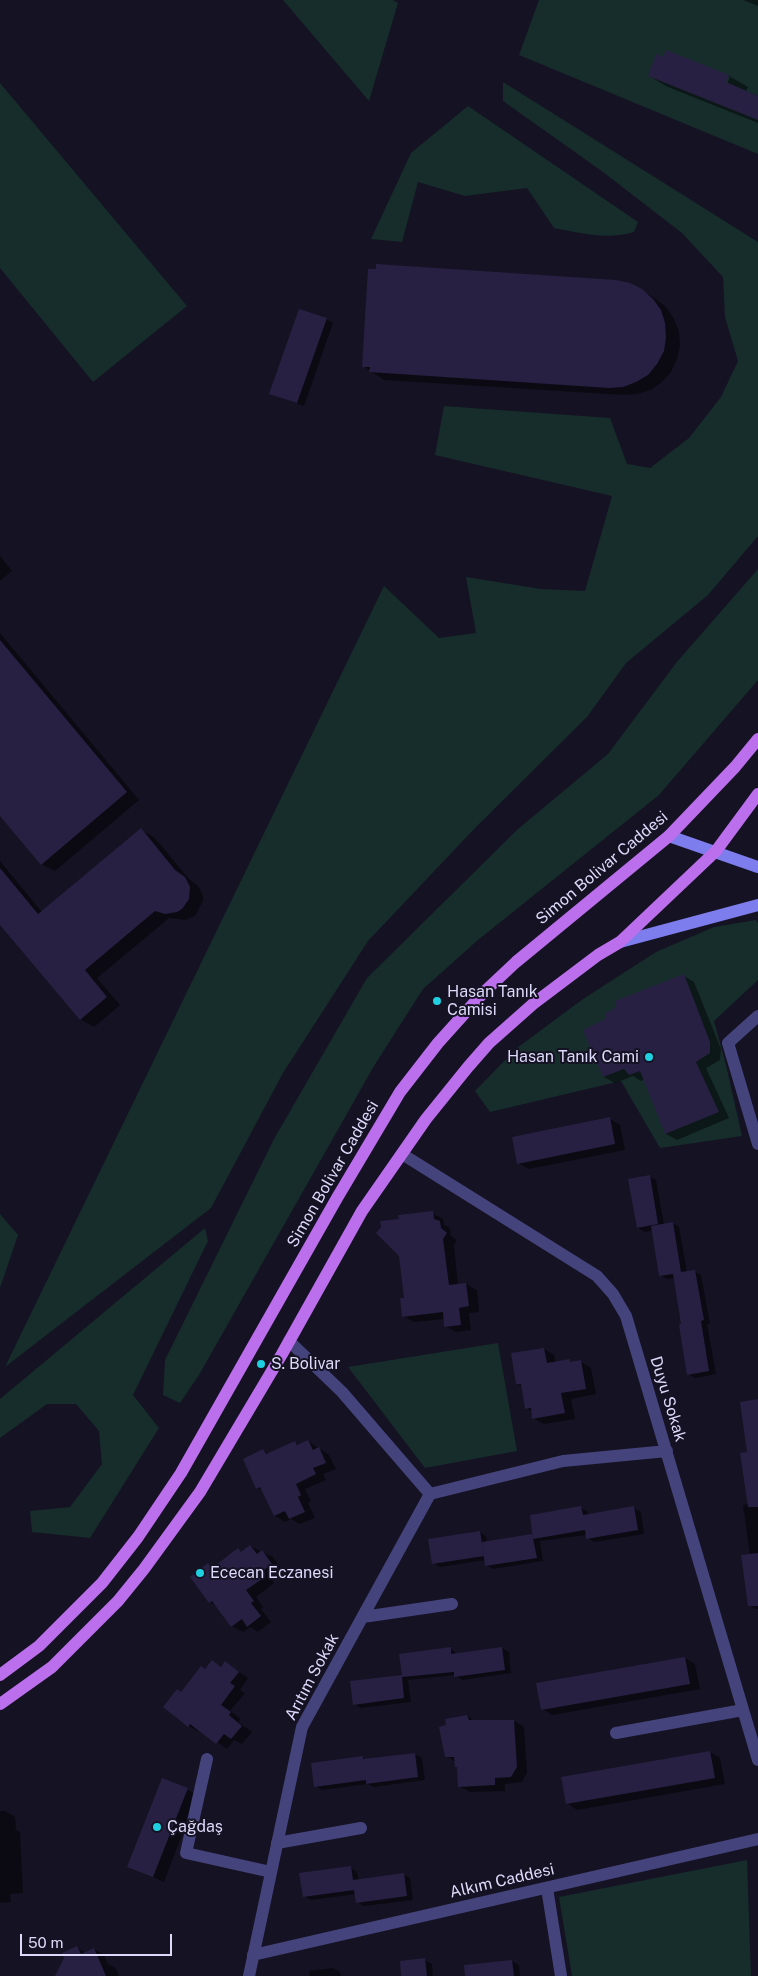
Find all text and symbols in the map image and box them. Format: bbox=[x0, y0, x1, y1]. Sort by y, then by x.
street label: Simon Bolivar Caddesi bbox=[532, 807, 672, 929]
place label: Hasan Tanık Camisi bbox=[447, 982, 538, 1020]
marker: Hasan Tanık Camisi bbox=[431, 995, 443, 1007]
place label: Hasan Tanık Cami bbox=[507, 1047, 639, 1067]
marker: Hasan Tanık Cami bbox=[643, 1051, 655, 1063]
street label: Simon Bolivar Caddesi bbox=[283, 1097, 383, 1251]
place label: S. Bolivar bbox=[271, 1354, 340, 1374]
street label: Duyu Sokak bbox=[646, 1354, 690, 1444]
marker: S. Bolivar bbox=[255, 1358, 267, 1370]
place label: Ececan Eczanesi bbox=[210, 1563, 333, 1583]
marker: Ececan Eczanesi bbox=[194, 1567, 206, 1579]
street label: Arıtım Sokak bbox=[281, 1630, 343, 1724]
place label: Çağdaş bbox=[167, 1817, 223, 1837]
marker: Çağdaş bbox=[151, 1821, 163, 1833]
street label: Alkım Caddesi bbox=[448, 1860, 556, 1902]
scale bar bbox=[22, 1924, 175, 1956]
text: 50 m bbox=[28, 1934, 63, 1951]

